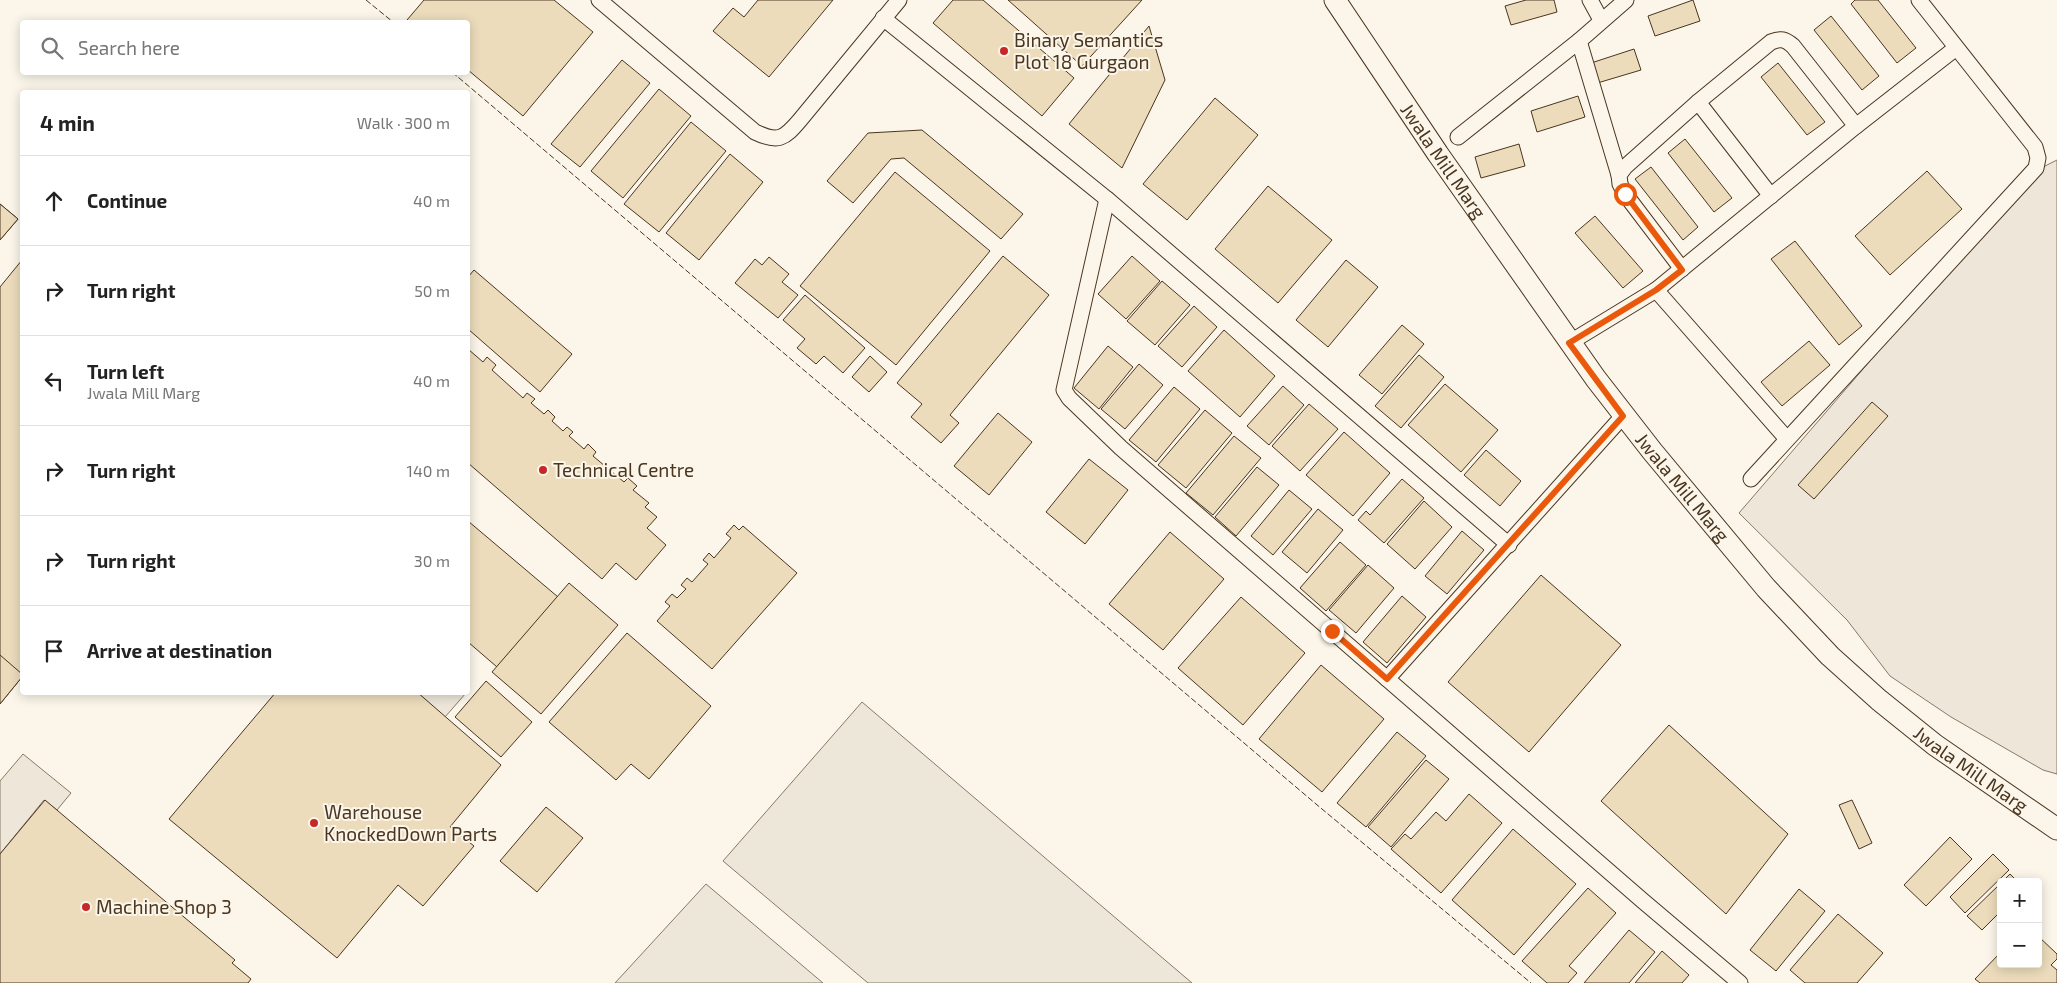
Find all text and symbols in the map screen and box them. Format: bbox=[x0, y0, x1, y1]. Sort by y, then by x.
search box bbox=[20, 20, 470, 75]
place label: Binary Semantics Plot 18 Gurgaon bbox=[1014, 28, 1163, 73]
icon: search bbox=[38, 34, 66, 62]
text: Search here bbox=[78, 36, 180, 59]
marker: Binary Semantics Plot 18 Gurgaon bbox=[998, 45, 1010, 57]
street label: Jwala Mill Marg bbox=[1396, 99, 1492, 223]
text: 4 min bbox=[40, 110, 95, 135]
text: Walk · 300 m bbox=[357, 113, 450, 132]
route start bbox=[1614, 183, 1637, 206]
icon: ahead bbox=[40, 187, 68, 215]
text: Continue bbox=[87, 189, 167, 212]
text: 40 m bbox=[413, 191, 450, 210]
icon: right bbox=[40, 277, 68, 305]
text: Turn right bbox=[87, 279, 175, 302]
text: 50 m bbox=[414, 281, 450, 300]
text: Turn left bbox=[87, 360, 164, 383]
icon: left bbox=[40, 367, 68, 395]
text: 40 m bbox=[413, 371, 450, 390]
text: Jwala Mill Marg bbox=[87, 383, 200, 402]
street label: Jwala Mill Marg bbox=[1631, 428, 1735, 547]
icon: right bbox=[40, 457, 68, 485]
place label: Technical Centre bbox=[553, 458, 694, 481]
text: Turn right bbox=[87, 459, 175, 482]
text: 140 m bbox=[407, 461, 450, 480]
marker: Technical Centre bbox=[537, 464, 549, 476]
icon: right bbox=[40, 547, 68, 575]
text: Turn right bbox=[87, 549, 175, 572]
text: 30 m bbox=[414, 551, 450, 570]
route end bbox=[1321, 620, 1344, 643]
icon: arrive bbox=[40, 637, 68, 665]
text: Arrive at destination bbox=[87, 639, 272, 662]
street label: Jwala Mill Marg bbox=[1909, 721, 2033, 817]
place label: Warehouse KnockedDown Parts bbox=[324, 800, 497, 845]
marker: Warehouse KnockedDown Parts bbox=[308, 817, 320, 829]
map controls bbox=[1997, 878, 2042, 968]
button: + bbox=[1997, 878, 2042, 923]
place label: Machine Shop 3 bbox=[96, 895, 232, 918]
marker: Machine Shop 3 bbox=[80, 901, 92, 913]
button: − bbox=[1997, 923, 2042, 968]

